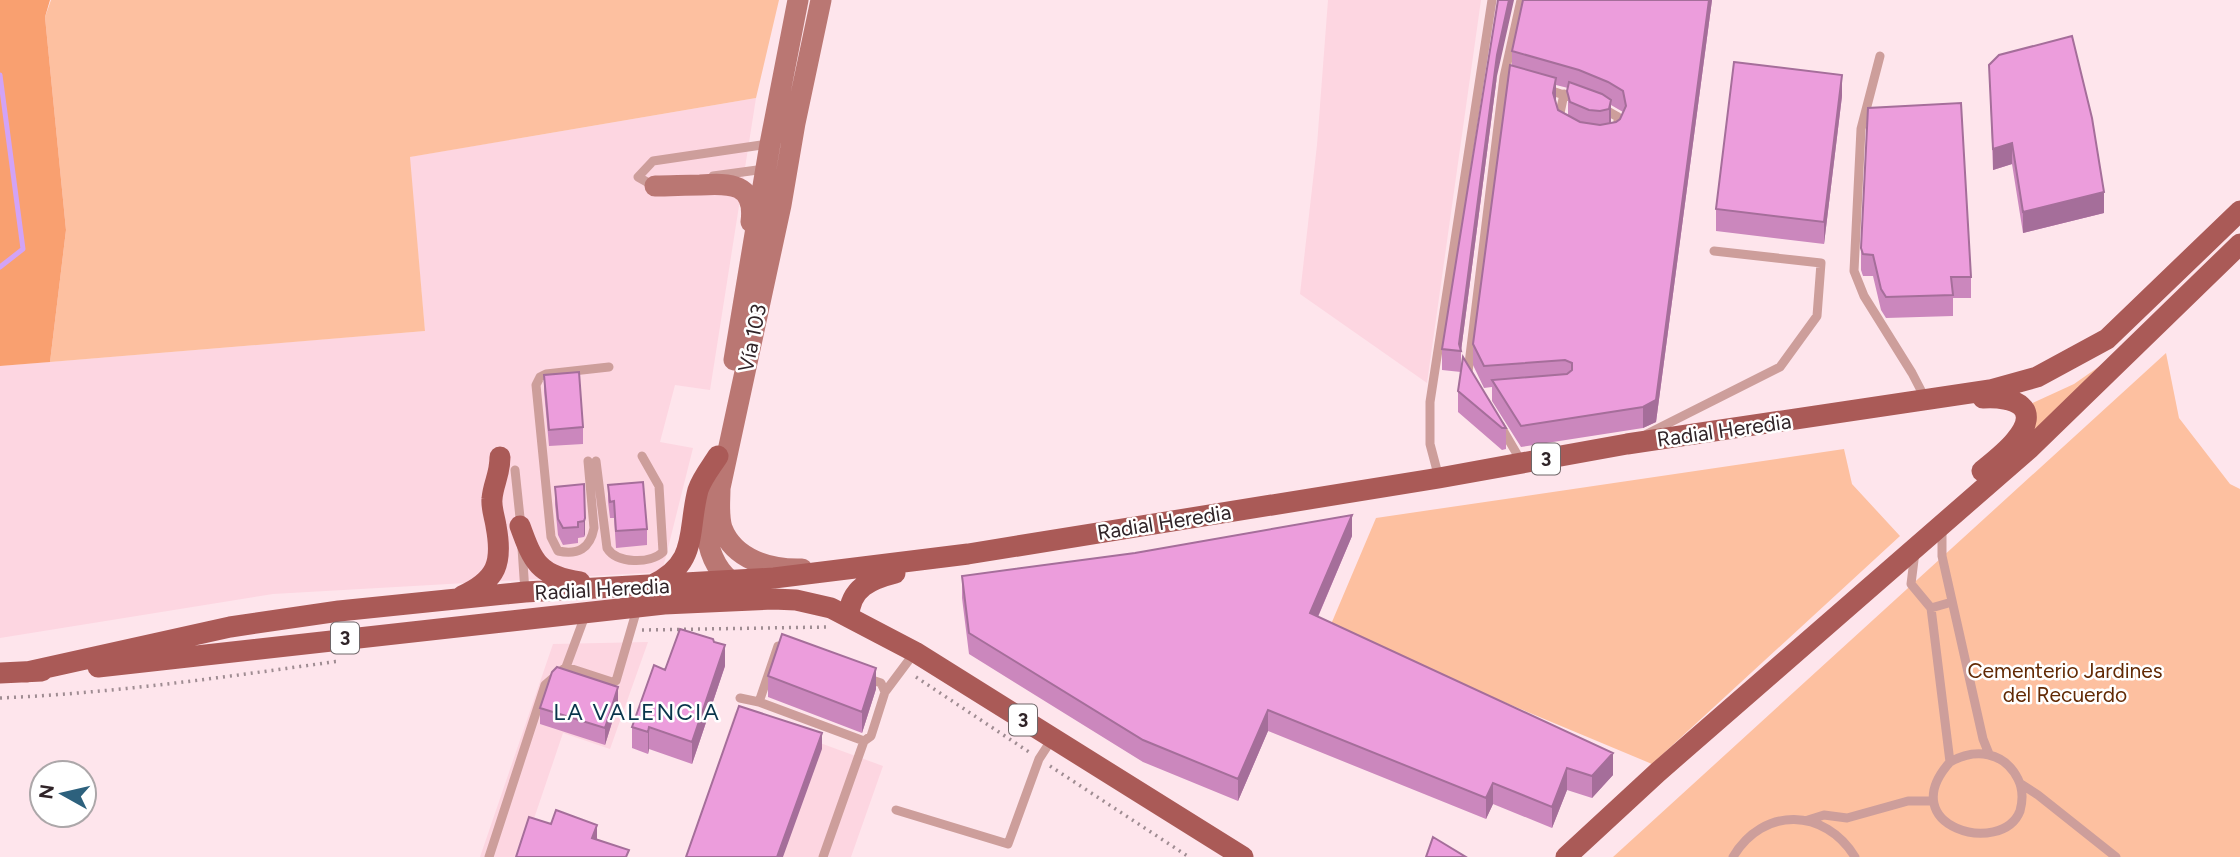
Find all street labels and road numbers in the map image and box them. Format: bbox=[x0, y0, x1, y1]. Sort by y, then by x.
street label: Vía 103 bbox=[733, 302, 771, 374]
street label: Radial Heredia bbox=[1655, 408, 1793, 452]
road number: 3 bbox=[1532, 444, 1560, 474]
street label: Radial Heredia bbox=[1095, 499, 1233, 545]
street label: Radial Heredia bbox=[534, 573, 670, 605]
road number: 3 bbox=[331, 622, 359, 653]
road number: 3 bbox=[1009, 705, 1037, 736]

